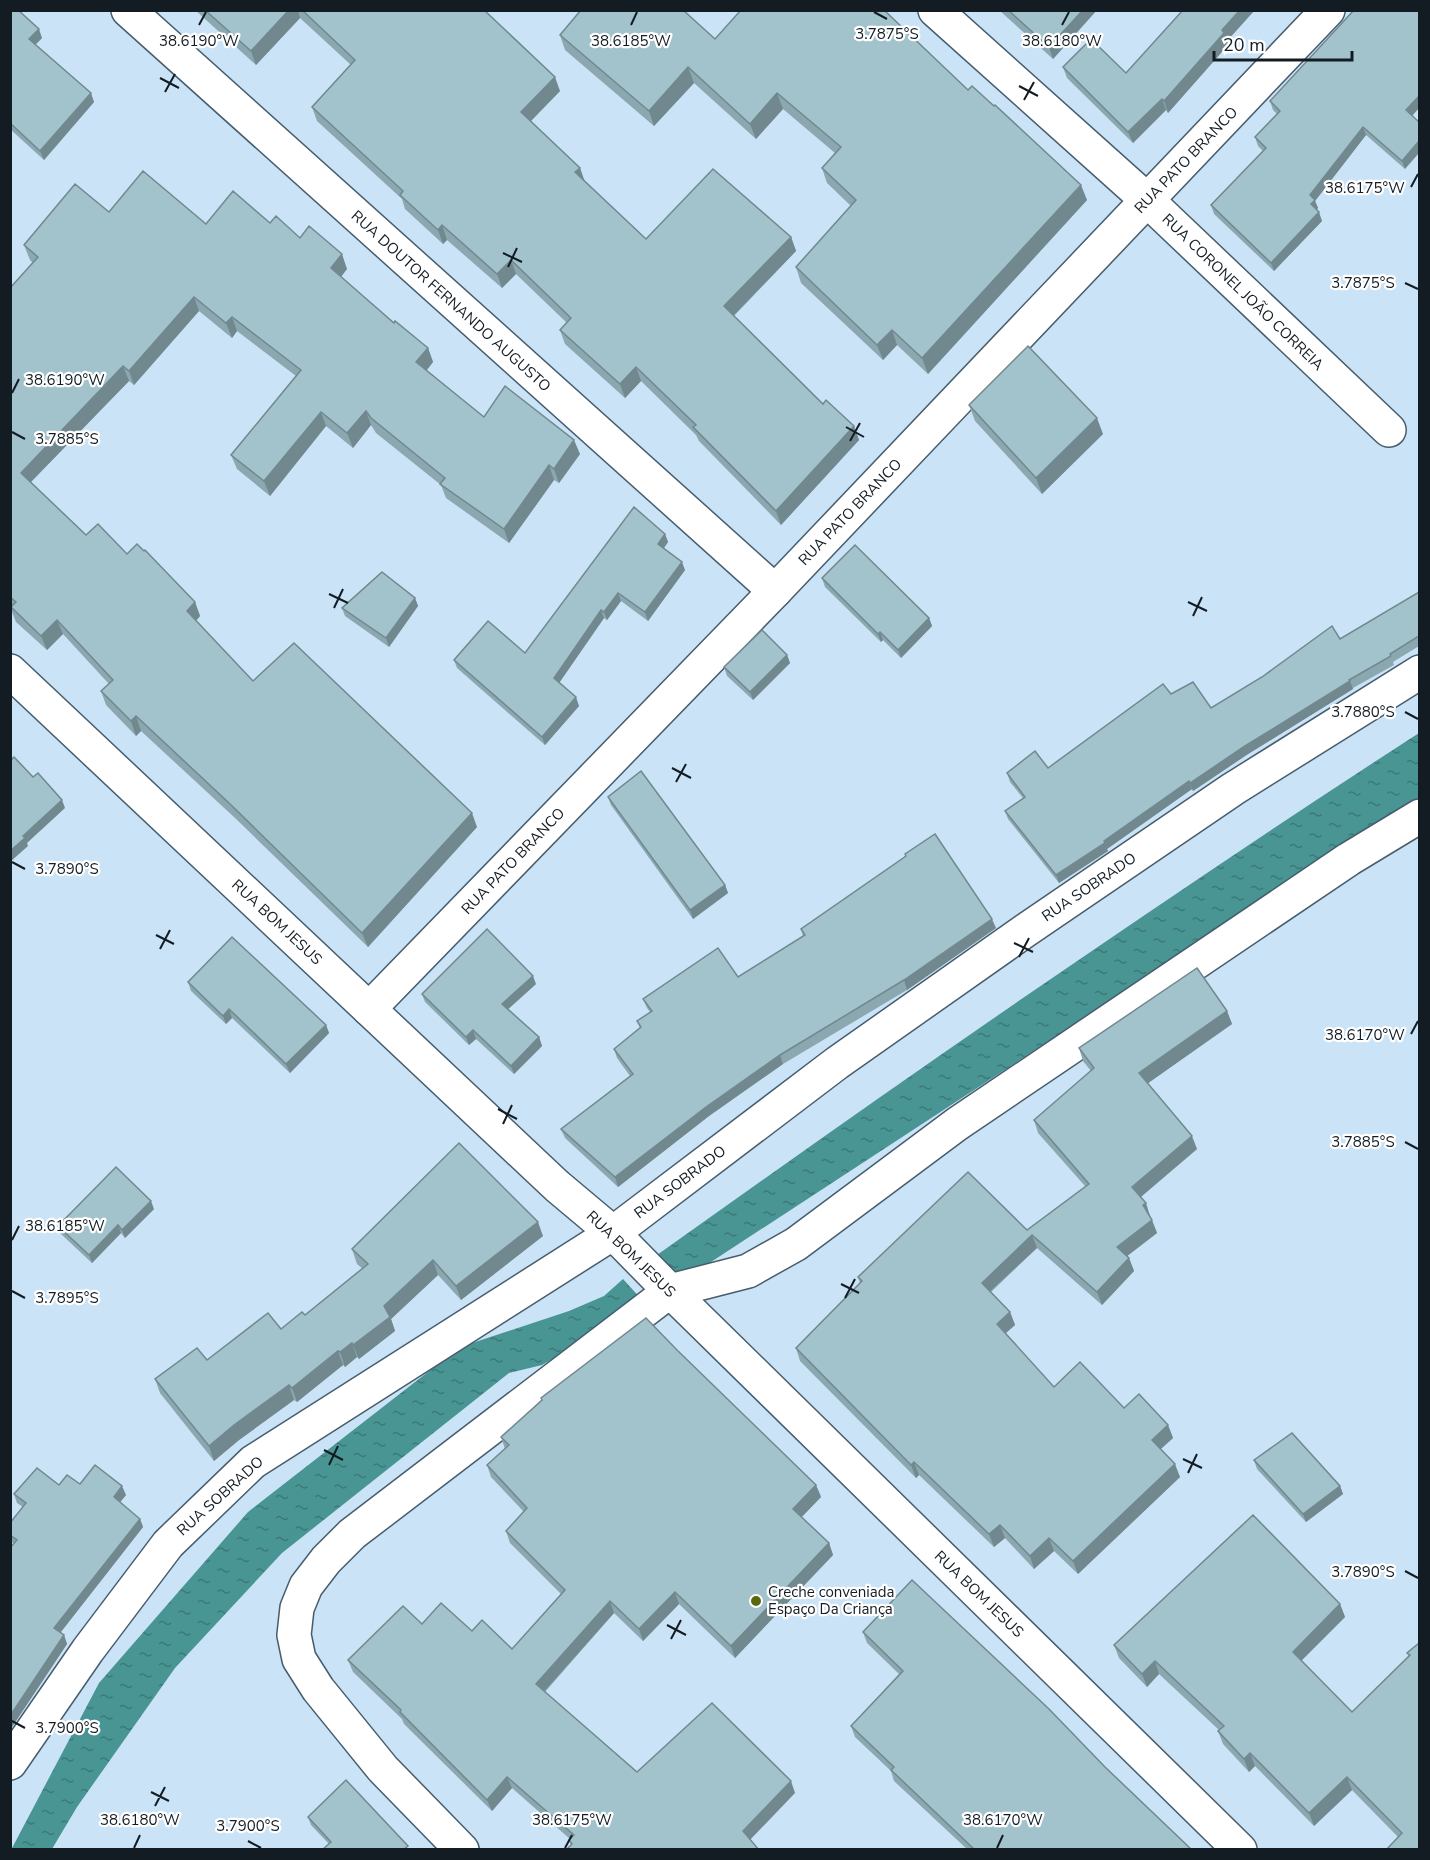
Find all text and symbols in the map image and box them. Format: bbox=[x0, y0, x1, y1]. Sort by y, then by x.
text: 3.7875°S bbox=[855, 24, 919, 44]
scale bar bbox=[1214, 24, 1352, 62]
text: 38.6190°W bbox=[159, 31, 239, 51]
text: 38.6185°W bbox=[591, 31, 671, 51]
text: 38.6180°W bbox=[1022, 31, 1102, 51]
text: 20 m bbox=[1223, 33, 1265, 57]
street label: RUA PATO BRANCO bbox=[1130, 102, 1242, 218]
text: 38.6175°W bbox=[1325, 178, 1405, 198]
street label: RUA DOUTOR FERNANDO AUGUSTO bbox=[347, 206, 555, 396]
street label: RUA CORONEL JOÃO CORREIA bbox=[1158, 209, 1328, 375]
text: 3.7875°S bbox=[1331, 273, 1395, 293]
text: 38.6190°W bbox=[25, 370, 105, 390]
text: 3.7885°S bbox=[35, 429, 99, 449]
street label: RUA PATO BRANCO bbox=[794, 454, 906, 570]
text: 3.7880°S bbox=[1331, 702, 1395, 722]
street label: RUA PATO BRANCO bbox=[457, 803, 569, 919]
street label: RUA SOBRADO bbox=[1038, 848, 1140, 926]
text: 3.7890°S bbox=[35, 859, 99, 879]
street label: RUA BOM JESUS bbox=[227, 875, 327, 969]
text: 38.6170°W bbox=[1325, 1025, 1405, 1045]
text: 3.7885°S bbox=[1331, 1132, 1395, 1152]
street label: RUA SOBRADO bbox=[630, 1141, 730, 1223]
street label: RUA BOM JESUS bbox=[582, 1206, 680, 1302]
text: 38.6185°W bbox=[25, 1216, 105, 1236]
text: 3.7895°S bbox=[35, 1288, 99, 1308]
street label: RUA SOBRADO bbox=[172, 1452, 268, 1540]
street label: RUA BOM JESUS bbox=[930, 1546, 1028, 1642]
text: 3.7890°S bbox=[1331, 1562, 1395, 1582]
place label: Creche conveniada Espaço Da Criança bbox=[768, 1582, 894, 1619]
marker: Creche conveniada Espaço Da Criança bbox=[749, 1594, 763, 1608]
text: 3.7900°S bbox=[35, 1718, 99, 1738]
text: 38.6180°W bbox=[100, 1810, 180, 1830]
text: 38.6175°W bbox=[532, 1810, 612, 1830]
text: 38.6170°W bbox=[963, 1810, 1043, 1830]
text: 3.7900°S bbox=[216, 1816, 280, 1836]

